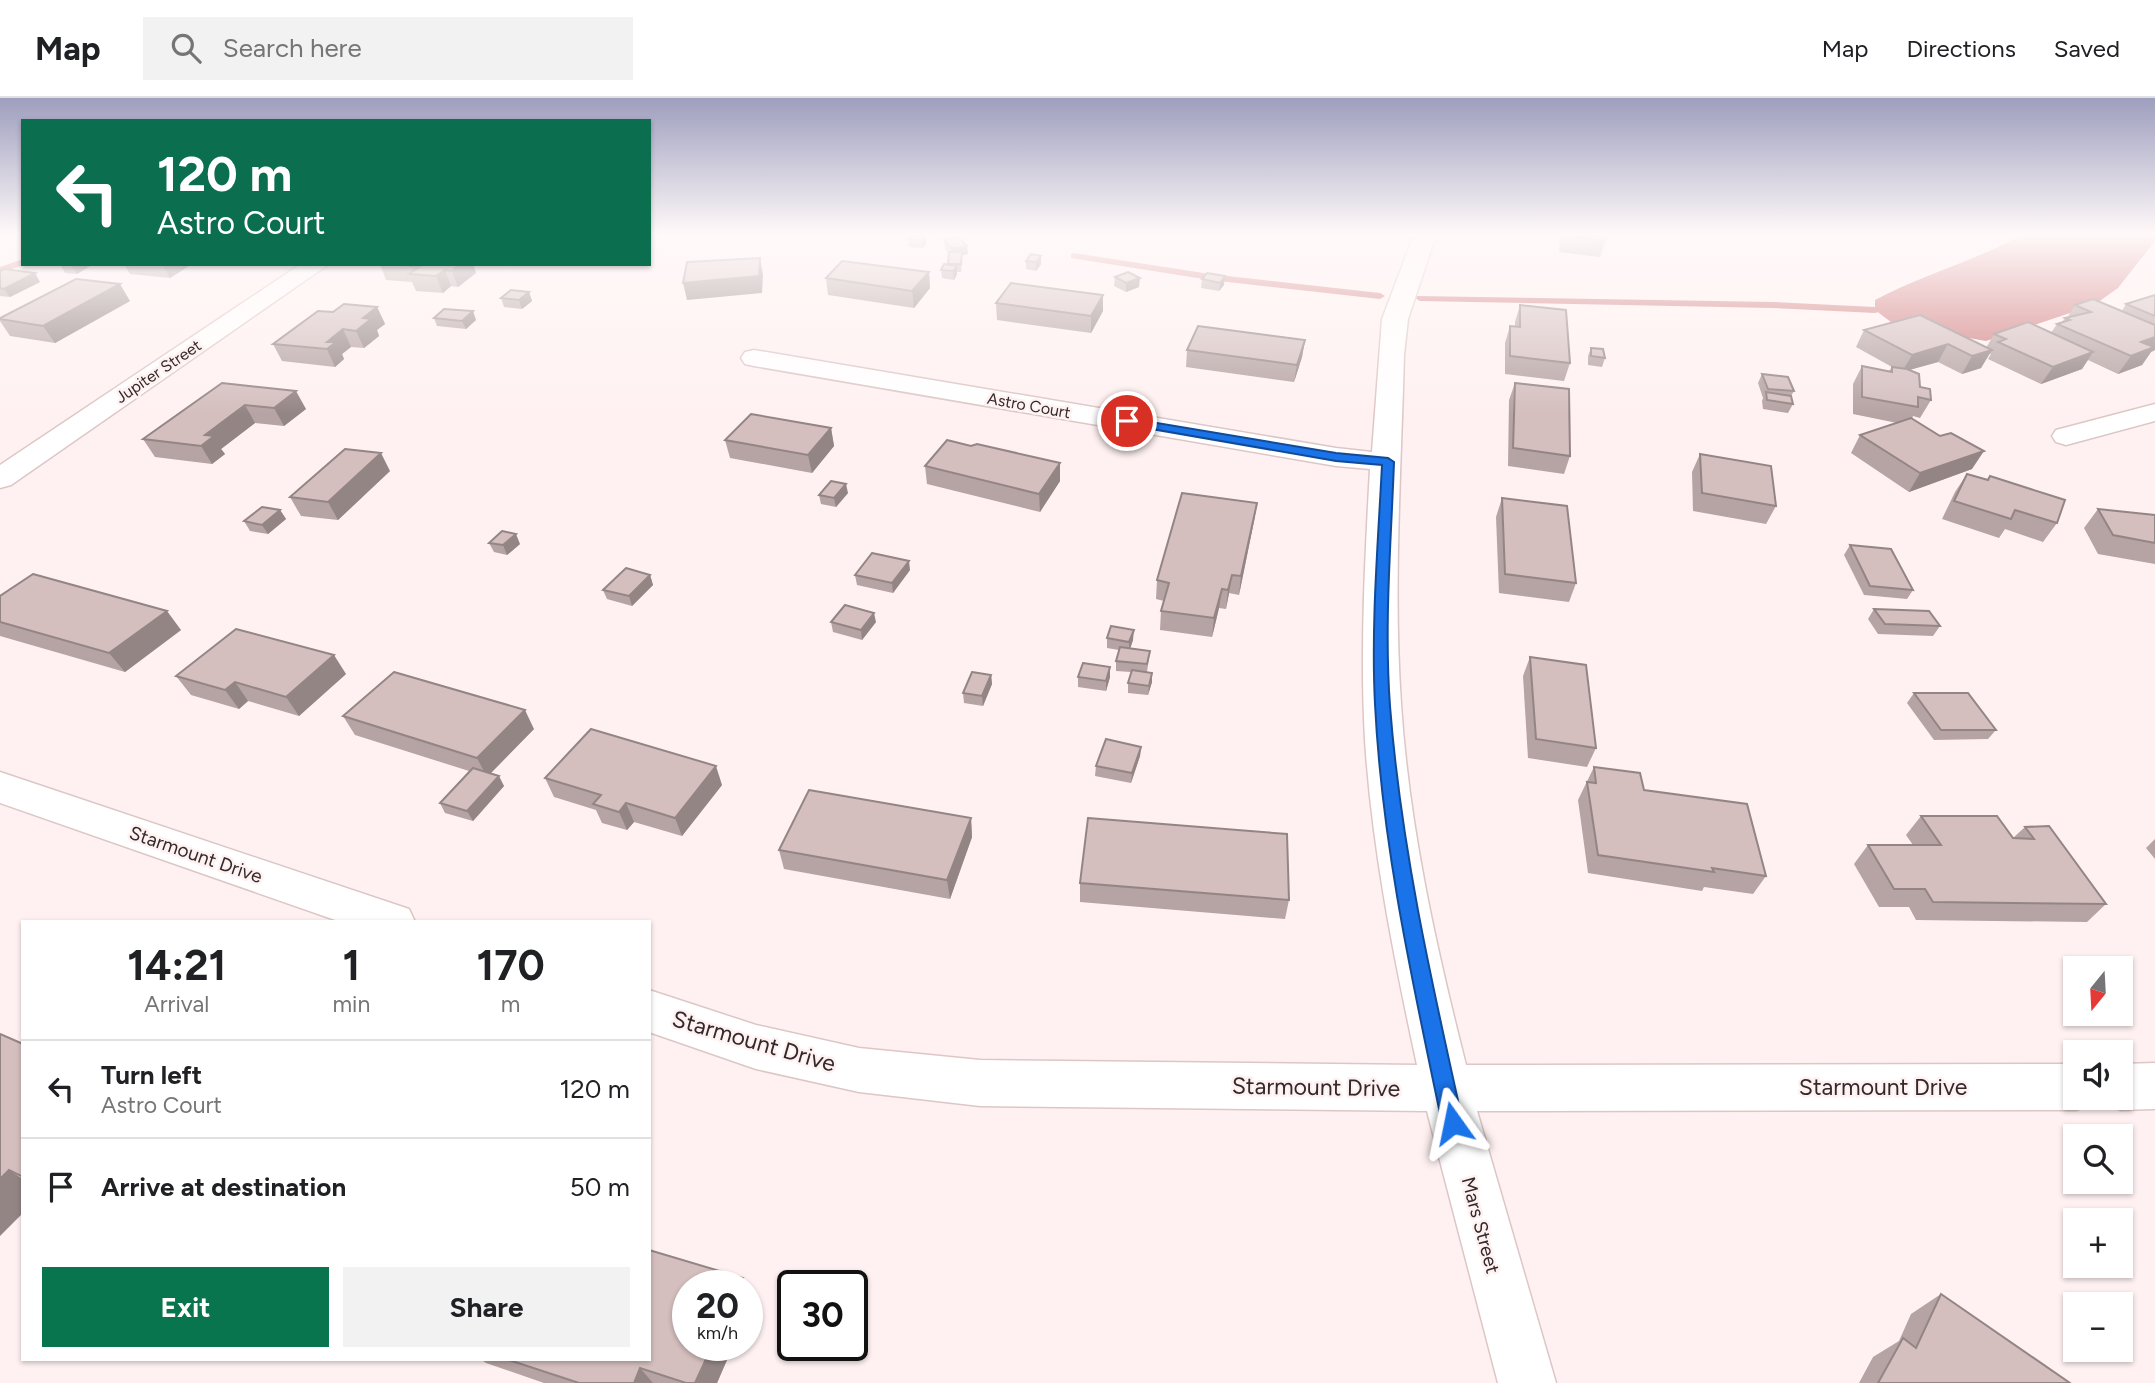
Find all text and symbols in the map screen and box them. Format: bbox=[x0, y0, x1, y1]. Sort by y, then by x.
search box bbox=[143, 17, 633, 80]
text: Map bbox=[35, 29, 101, 68]
icon: search bbox=[167, 29, 205, 67]
text: Search here bbox=[223, 32, 362, 64]
text: Map bbox=[1822, 34, 1868, 63]
text: Directions bbox=[1906, 34, 2016, 63]
text: Saved bbox=[2054, 34, 2120, 63]
text: 120 m bbox=[157, 144, 292, 203]
icon: left bbox=[42, 147, 133, 238]
text: Astro Court bbox=[157, 204, 325, 242]
street label: Jupiter Street bbox=[112, 336, 205, 407]
street label: Astro Court bbox=[986, 389, 1072, 422]
pin bbox=[1097, 391, 1157, 451]
icon: arrive bbox=[1108, 402, 1146, 440]
street label: Starmount Drive bbox=[126, 821, 265, 888]
text: 14:21 bbox=[127, 940, 226, 991]
text: 1 bbox=[342, 940, 360, 991]
text: 170 bbox=[476, 940, 545, 991]
north arrow bbox=[2063, 956, 2133, 1026]
map controls bbox=[2063, 956, 2133, 1362]
text: Arrival bbox=[144, 990, 209, 1018]
text: min bbox=[332, 990, 370, 1018]
text: m bbox=[501, 990, 520, 1018]
street label: Starmount Drive bbox=[669, 1004, 839, 1078]
button: sound bbox=[2063, 1040, 2133, 1110]
text: Turn left bbox=[101, 1059, 202, 1091]
icon: left bbox=[42, 1070, 80, 1108]
street label: Starmount Drive bbox=[1232, 1072, 1400, 1102]
text: 120 m bbox=[560, 1073, 630, 1105]
street label: Starmount Drive bbox=[1799, 1073, 1967, 1101]
position arrow bbox=[1416, 1086, 1490, 1160]
text: Astro Court bbox=[101, 1091, 222, 1119]
button: search bbox=[2063, 1124, 2133, 1194]
icon: arrive bbox=[42, 1168, 80, 1206]
text: Arrive at destination bbox=[101, 1171, 346, 1203]
text: 50 m bbox=[570, 1171, 630, 1203]
street label: Mars Street bbox=[1457, 1174, 1504, 1276]
button: + bbox=[2063, 1208, 2133, 1278]
button: Exit bbox=[42, 1267, 329, 1347]
button: Share bbox=[343, 1267, 630, 1347]
speed limit sign: 30 bbox=[777, 1270, 868, 1361]
text: 20 bbox=[696, 1285, 739, 1327]
button: − bbox=[2063, 1292, 2133, 1362]
text: km/h bbox=[697, 1322, 738, 1344]

